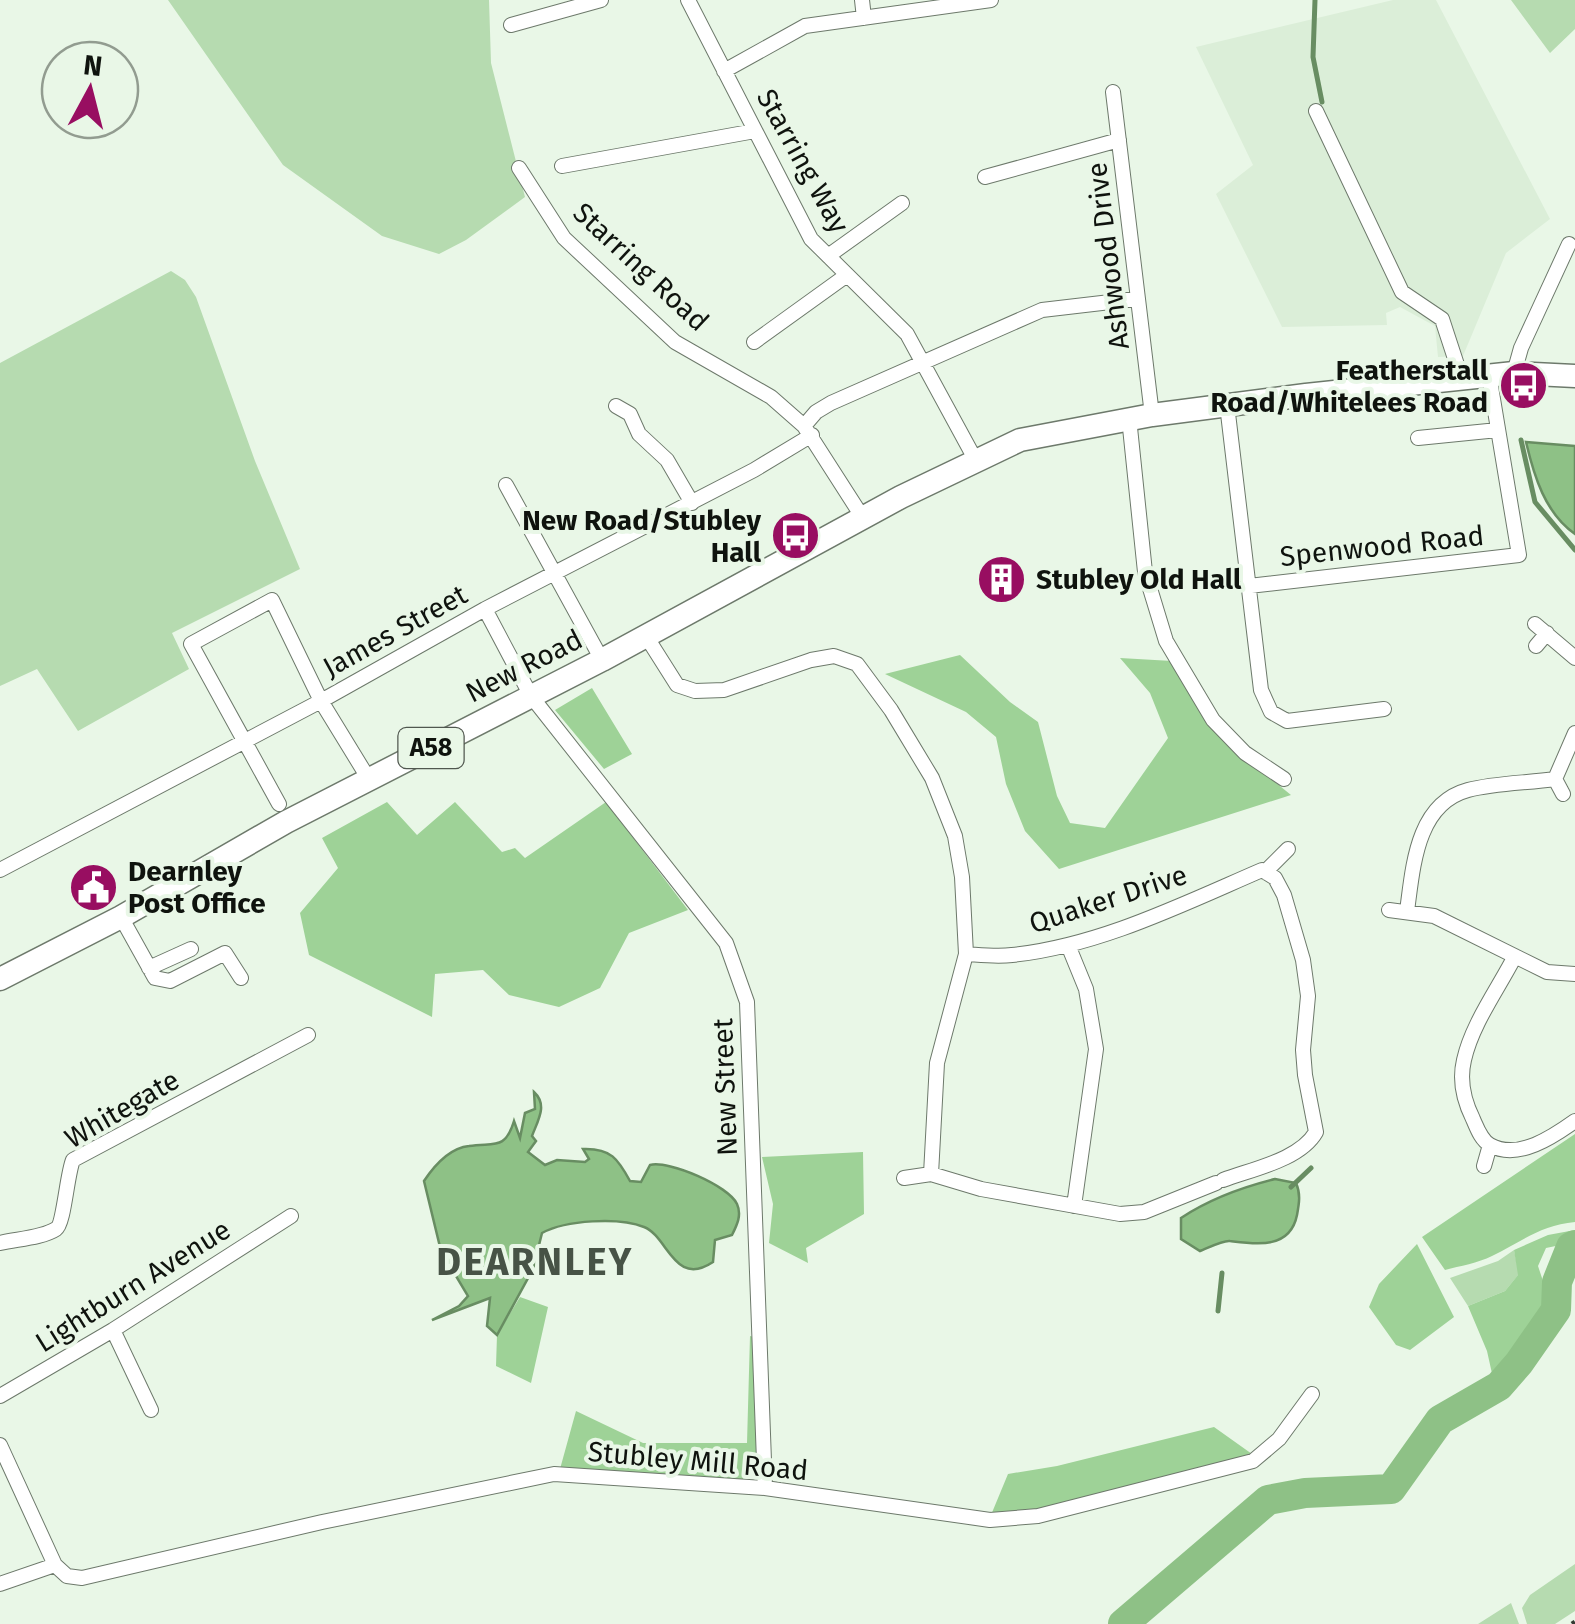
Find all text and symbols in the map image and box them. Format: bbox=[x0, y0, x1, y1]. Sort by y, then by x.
north arrow bbox=[40, 40, 140, 140]
text: N bbox=[82, 48, 104, 83]
street label: Starring Way bbox=[750, 83, 856, 239]
street label: Ashwood Drive bbox=[1080, 161, 1136, 351]
street label: Starring Road bbox=[567, 196, 715, 338]
place label: Featherstall Road/Whitelees Road bbox=[1211, 354, 1489, 419]
bus stop icon: Featherstall Road/Whitelees Road bbox=[1497, 360, 1549, 412]
place label: New Road/Stubley Hall bbox=[522, 504, 762, 569]
bus stop icon: New Road/Stubley Hall bbox=[770, 510, 822, 562]
street label: Spenwood Road bbox=[1278, 519, 1486, 573]
building icon: Stubley Old Hall bbox=[975, 553, 1027, 605]
place label: Stubley Old Hall bbox=[1036, 563, 1242, 596]
street label: James Street bbox=[317, 577, 474, 684]
street label: New Road bbox=[460, 623, 588, 709]
road number: A58 bbox=[398, 728, 464, 768]
place label: Dearnley Post Office bbox=[128, 855, 266, 920]
street label: Quaker Drive bbox=[1025, 858, 1191, 940]
public building icon: Dearnley Post Office bbox=[67, 861, 119, 913]
street label: New Street bbox=[706, 1017, 744, 1156]
street label: Whitegate bbox=[59, 1063, 185, 1155]
street label: Lightburn Avenue bbox=[30, 1213, 236, 1359]
district label: DEARNLEY bbox=[436, 1239, 634, 1285]
street label: Stubley Mill Road bbox=[587, 1435, 809, 1487]

